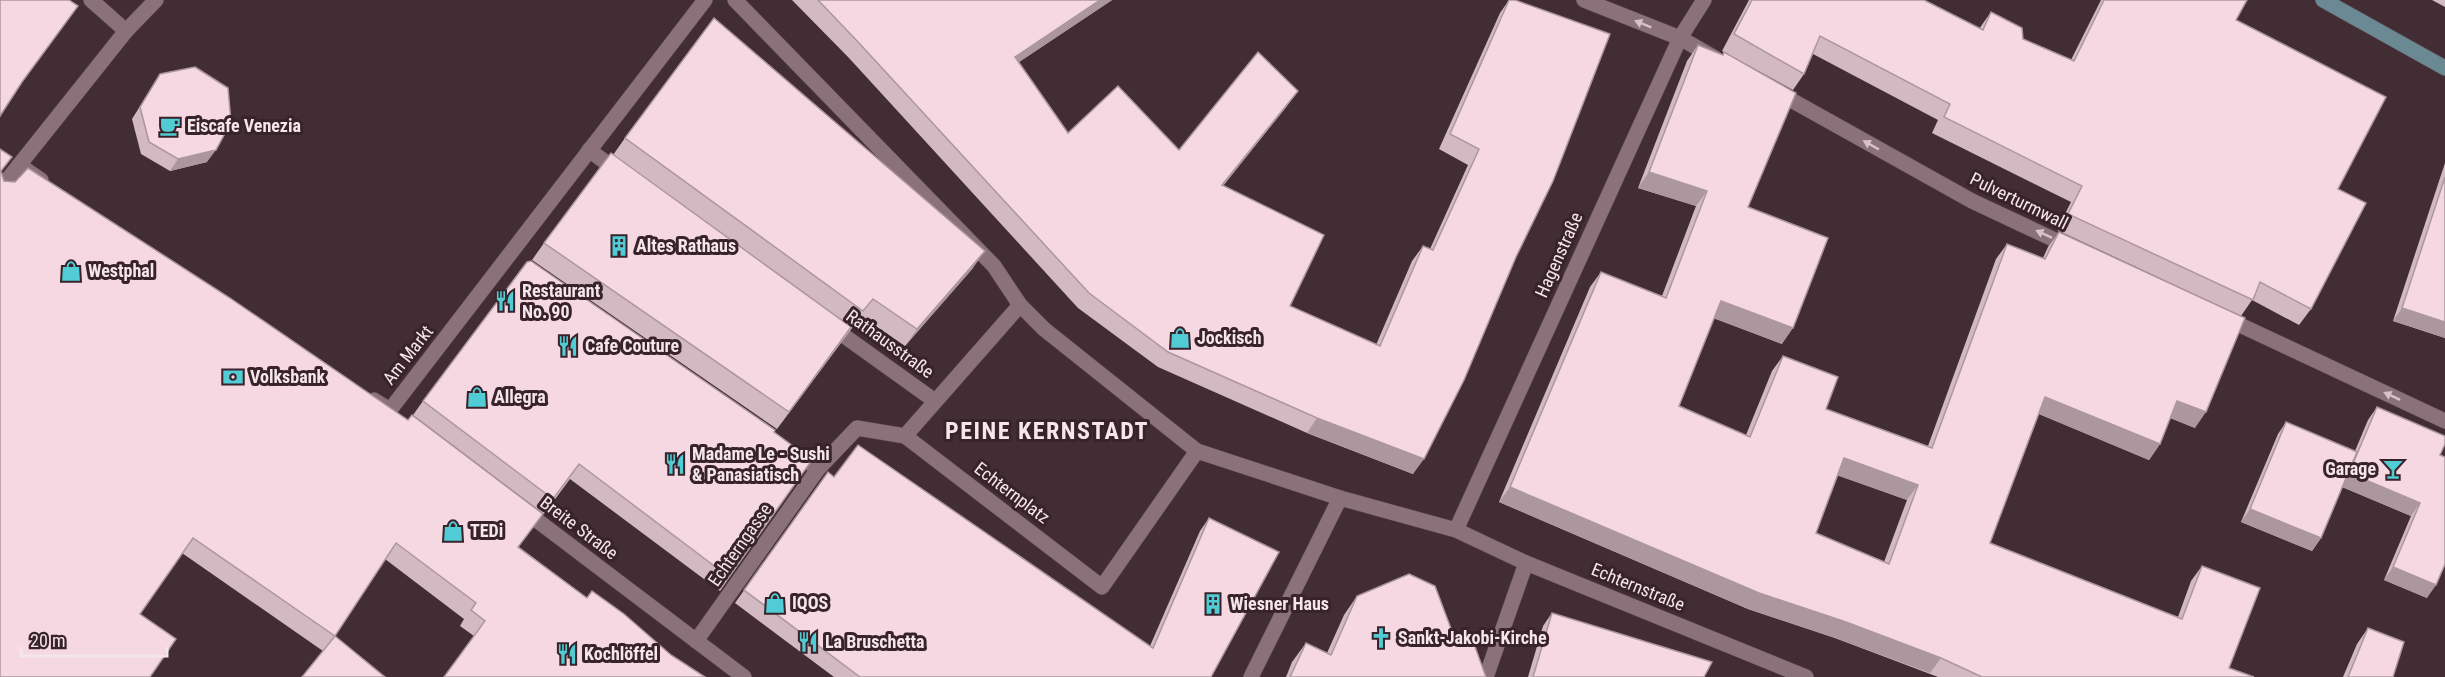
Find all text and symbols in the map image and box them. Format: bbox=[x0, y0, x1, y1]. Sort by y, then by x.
one-way arrow bbox=[1634, 19, 1652, 28]
cafe icon: Eiscafe Venezia bbox=[158, 114, 182, 138]
place label: Eiscafe Venezia bbox=[187, 115, 301, 136]
one-way arrow bbox=[1862, 140, 1879, 150]
street label: Pulverturmwall bbox=[1967, 168, 2072, 233]
street label: Hagenstraße bbox=[1530, 209, 1587, 301]
one-way arrow bbox=[2035, 230, 2052, 239]
building icon: Altes Rathaus bbox=[607, 234, 631, 258]
place label: Altes Rathaus bbox=[636, 235, 736, 256]
shop icon: Westphal bbox=[59, 259, 83, 283]
place label: Westphal bbox=[88, 260, 154, 281]
place label: Restaurant No. 90 bbox=[522, 280, 601, 322]
restaurant icon: Restaurant No. 90 bbox=[493, 289, 517, 313]
street label: Rathausstraße bbox=[843, 305, 938, 382]
street label: Am Markt bbox=[378, 321, 437, 388]
shop icon: Jockisch bbox=[1168, 326, 1192, 350]
place label: Jockisch bbox=[1197, 327, 1262, 348]
restaurant icon: Cafe Couture bbox=[556, 334, 580, 358]
place label: Cafe Couture bbox=[585, 335, 679, 356]
bank icon: Volksbank bbox=[221, 365, 245, 389]
place label: Volksbank bbox=[250, 366, 326, 387]
shop icon: Allegra bbox=[465, 385, 489, 409]
place label: Allegra bbox=[494, 386, 546, 407]
one-way arrow bbox=[2382, 391, 2400, 401]
district label: PEINE KERNSTADT bbox=[945, 417, 1149, 445]
place label: Madame Le - Sushi & Panasiatisch bbox=[692, 443, 830, 485]
restaurant icon: Madame Le - Sushi & Panasiatisch bbox=[663, 452, 687, 476]
bar icon: Garage bbox=[2381, 457, 2405, 481]
street label: Echternplatz bbox=[971, 458, 1054, 528]
place label: Garage bbox=[2325, 458, 2376, 479]
street label: Breite Straße bbox=[536, 492, 622, 564]
street label: Echterngasse bbox=[703, 499, 776, 590]
shop icon: TEDi bbox=[441, 519, 465, 543]
place label: TEDi bbox=[470, 520, 503, 541]
street label: Echternstraße bbox=[1588, 558, 1688, 615]
shop icon: IQOS bbox=[763, 591, 787, 615]
place label: IQOS bbox=[792, 592, 829, 613]
building icon: Wiesner Haus bbox=[1201, 592, 1225, 616]
place label: Wiesner Haus bbox=[1230, 593, 1329, 614]
scale bar bbox=[21, 620, 166, 658]
church icon: Sankt-Jakobi-Kirche bbox=[1369, 626, 1393, 650]
place label: Sankt-Jakobi-Kirche bbox=[1398, 627, 1547, 648]
text: 20 m bbox=[30, 630, 65, 651]
restaurant icon: La Bruschetta bbox=[796, 630, 820, 654]
place label: La Bruschetta bbox=[825, 631, 925, 652]
restaurant icon: Kochlöffel bbox=[555, 642, 579, 666]
place label: Kochlöffel bbox=[584, 643, 658, 664]

